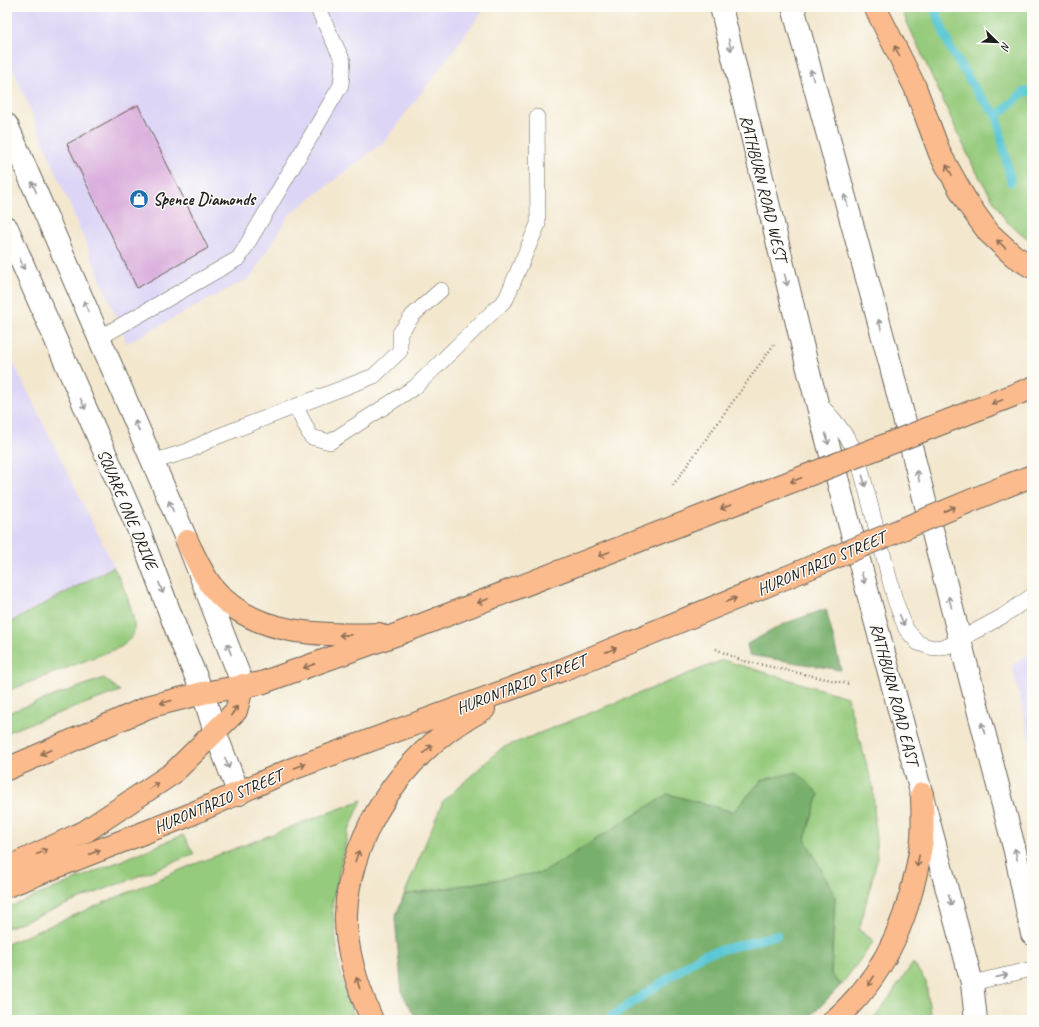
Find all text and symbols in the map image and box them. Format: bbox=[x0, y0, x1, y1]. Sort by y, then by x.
north arrow bbox=[977, 22, 1017, 62]
one-way arrow bbox=[726, 38, 734, 51]
text: N bbox=[998, 40, 1014, 54]
one-way arrow bbox=[893, 45, 900, 57]
one-way arrow bbox=[807, 68, 815, 81]
street label: RATHBURN ROAD WEST bbox=[735, 113, 793, 267]
one-way arrow bbox=[944, 164, 952, 176]
one-way arrow bbox=[30, 181, 37, 193]
shop icon: Spence Diamonds bbox=[128, 188, 150, 210]
place label: Spence Diamonds bbox=[153, 189, 257, 210]
one-way arrow bbox=[842, 194, 849, 207]
one-way arrow bbox=[996, 239, 1006, 249]
one-way arrow bbox=[19, 257, 27, 269]
one-way arrow bbox=[783, 274, 790, 287]
one-way arrow bbox=[81, 301, 89, 313]
one-way arrow bbox=[876, 319, 883, 332]
one-way arrow bbox=[80, 397, 87, 409]
one-way arrow bbox=[992, 398, 1004, 406]
one-way arrow bbox=[133, 420, 140, 432]
one-way arrow bbox=[823, 432, 831, 445]
street label: SQUARE ONE DRIVE bbox=[93, 446, 163, 574]
one-way arrow bbox=[914, 469, 922, 482]
one-way arrow bbox=[861, 474, 868, 487]
one-way arrow bbox=[790, 476, 802, 484]
one-way arrow bbox=[167, 500, 175, 512]
one-way arrow bbox=[720, 504, 732, 511]
one-way arrow bbox=[944, 505, 956, 513]
street label: HURONTARIO STREET bbox=[754, 525, 892, 600]
one-way arrow bbox=[599, 551, 611, 559]
one-way arrow bbox=[860, 571, 868, 584]
one-way arrow bbox=[157, 582, 165, 594]
one-way arrow bbox=[724, 596, 736, 604]
one-way arrow bbox=[946, 596, 953, 609]
one-way arrow bbox=[478, 598, 490, 606]
one-way arrow bbox=[899, 613, 906, 625]
street label: RATHBURN ROAD EAST bbox=[865, 621, 924, 771]
one-way arrow bbox=[339, 631, 352, 639]
one-way arrow bbox=[224, 643, 232, 655]
one-way arrow bbox=[604, 645, 616, 653]
street label: HURONTARIO STREET bbox=[453, 649, 593, 719]
one-way arrow bbox=[303, 662, 315, 670]
one-way arrow bbox=[159, 699, 172, 707]
one-way arrow bbox=[229, 706, 238, 717]
one-way arrow bbox=[979, 722, 986, 735]
one-way arrow bbox=[422, 745, 432, 754]
one-way arrow bbox=[40, 749, 52, 756]
one-way arrow bbox=[223, 756, 231, 768]
one-way arrow bbox=[293, 762, 305, 770]
street label: HURONTARIO STREET bbox=[151, 763, 289, 838]
one-way arrow bbox=[148, 781, 160, 789]
one-way arrow bbox=[36, 847, 48, 855]
one-way arrow bbox=[89, 847, 101, 855]
one-way arrow bbox=[1012, 848, 1020, 861]
one-way arrow bbox=[354, 850, 361, 863]
one-way arrow bbox=[914, 854, 922, 867]
one-way arrow bbox=[947, 893, 954, 906]
one-way arrow bbox=[995, 972, 1008, 980]
one-way arrow bbox=[867, 975, 875, 986]
one-way arrow bbox=[354, 977, 361, 990]

